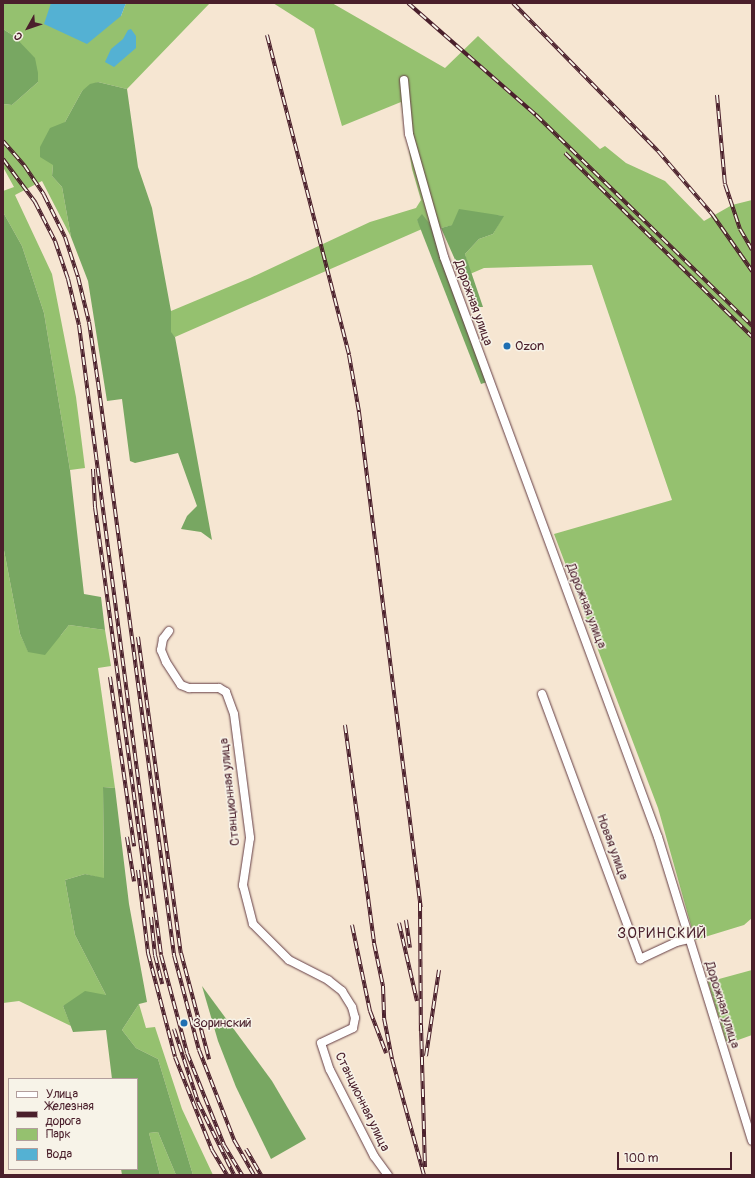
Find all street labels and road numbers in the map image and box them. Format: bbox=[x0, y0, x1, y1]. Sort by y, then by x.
street label: Дорожная улица bbox=[450, 258, 496, 348]
street label: Дорожная улица bbox=[563, 561, 609, 651]
street label: Станционная улица bbox=[217, 737, 243, 847]
street label: Новая улица bbox=[593, 812, 631, 882]
street label: Дорожная улица bbox=[701, 960, 743, 1050]
street label: Станционная улица bbox=[331, 1050, 393, 1154]

